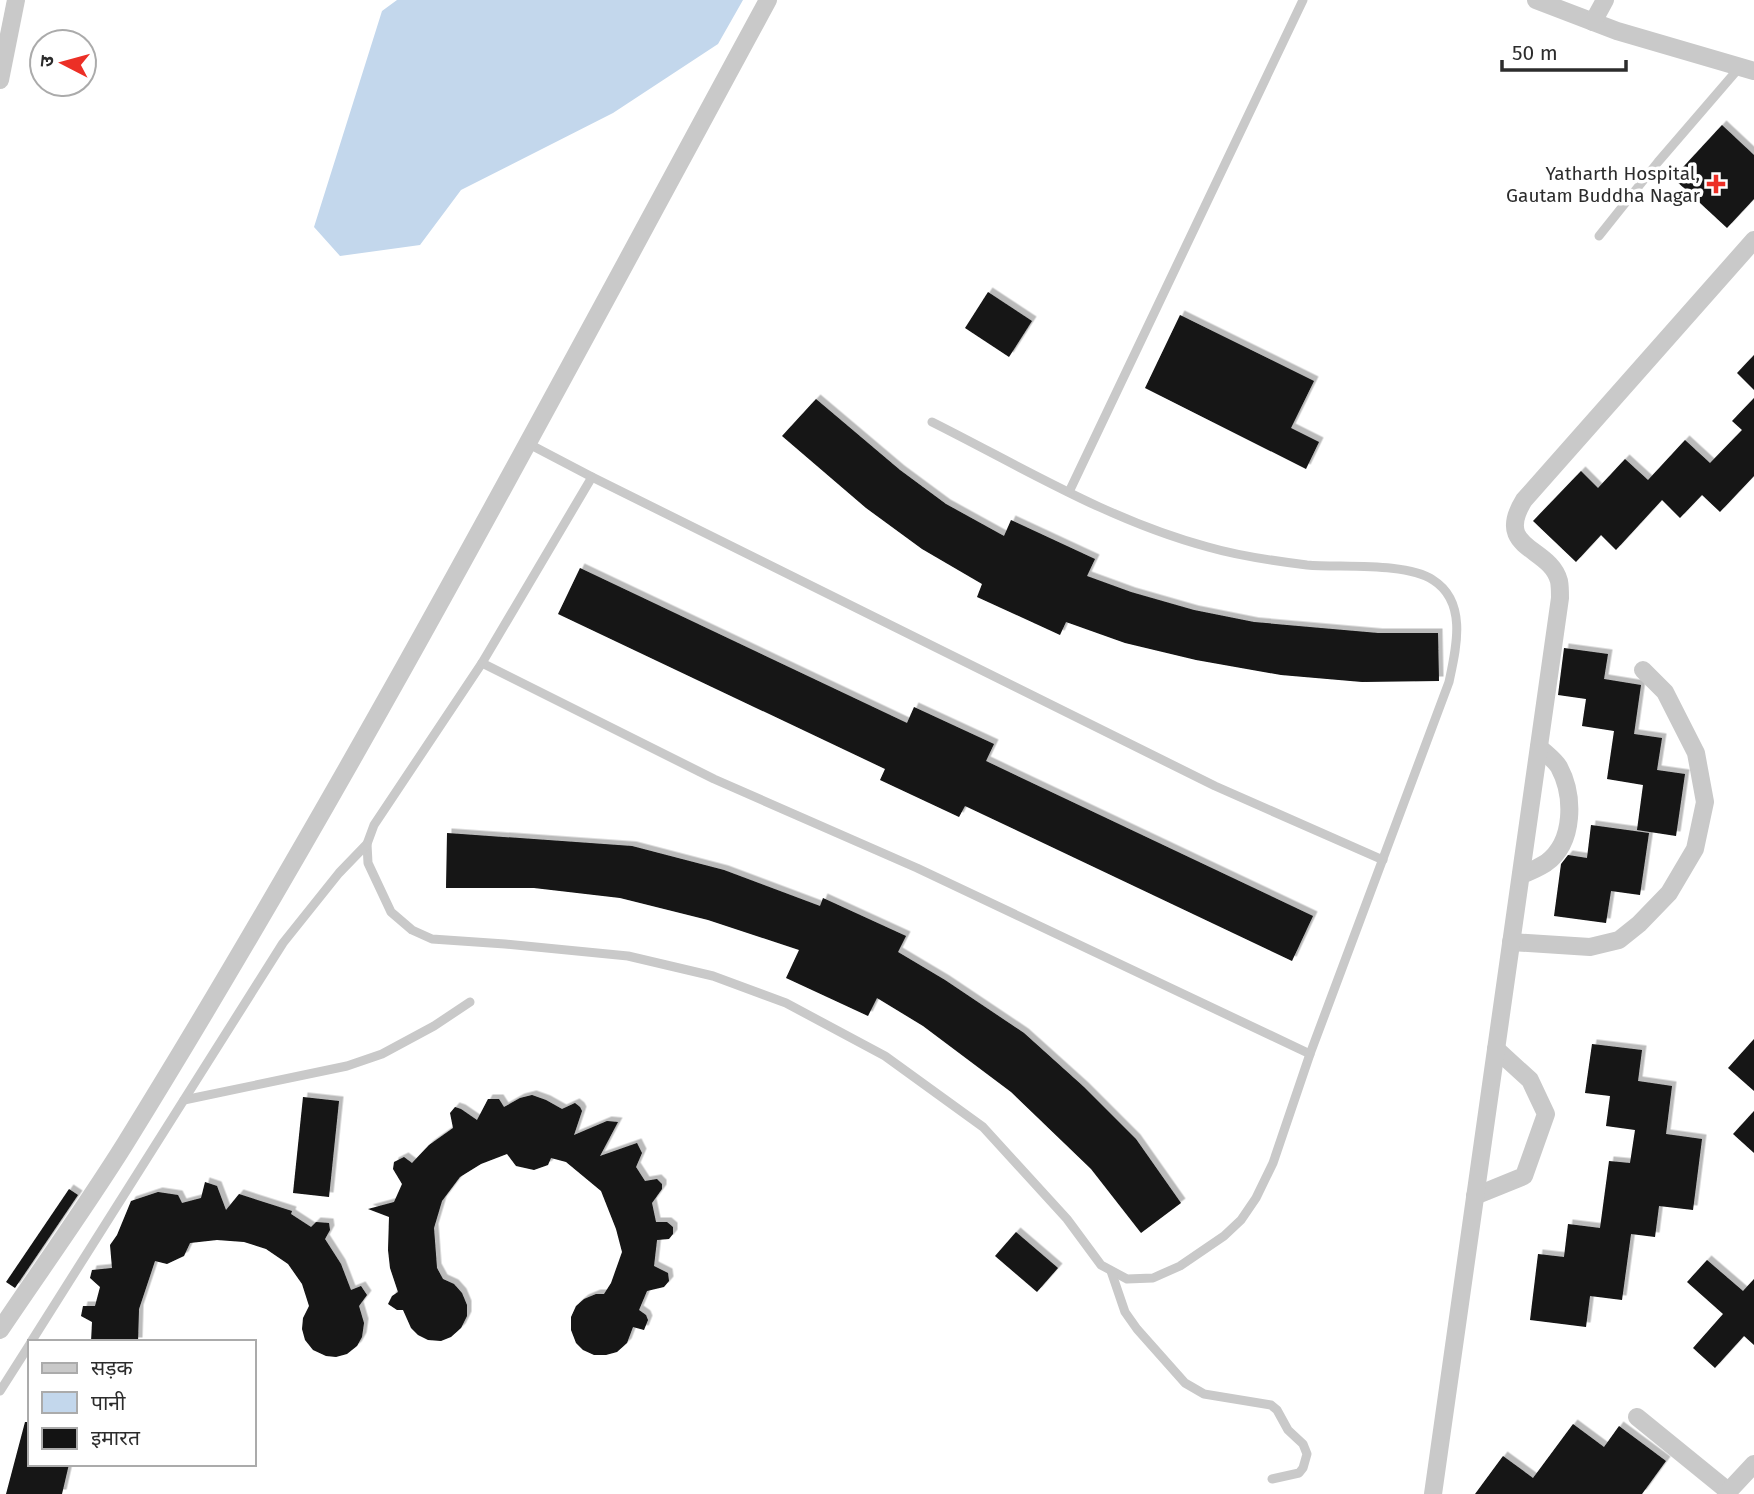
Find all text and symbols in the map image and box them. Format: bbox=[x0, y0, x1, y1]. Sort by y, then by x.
north arrow bbox=[28, 28, 98, 98]
scale bar bbox=[1502, 28, 1626, 72]
text: 50 m bbox=[1512, 40, 1558, 66]
text: उ bbox=[35, 54, 59, 68]
place label: Yatharth Hospital, Gautam Buddha Nagar bbox=[1506, 162, 1701, 207]
marker: Yatharth Hospital, Gautam Buddha Nagar bbox=[1706, 174, 1726, 194]
legend bbox=[28, 1340, 256, 1466]
text: सड़क bbox=[91, 1355, 133, 1381]
text: पानी bbox=[91, 1390, 126, 1416]
text: इमारत bbox=[91, 1425, 141, 1451]

